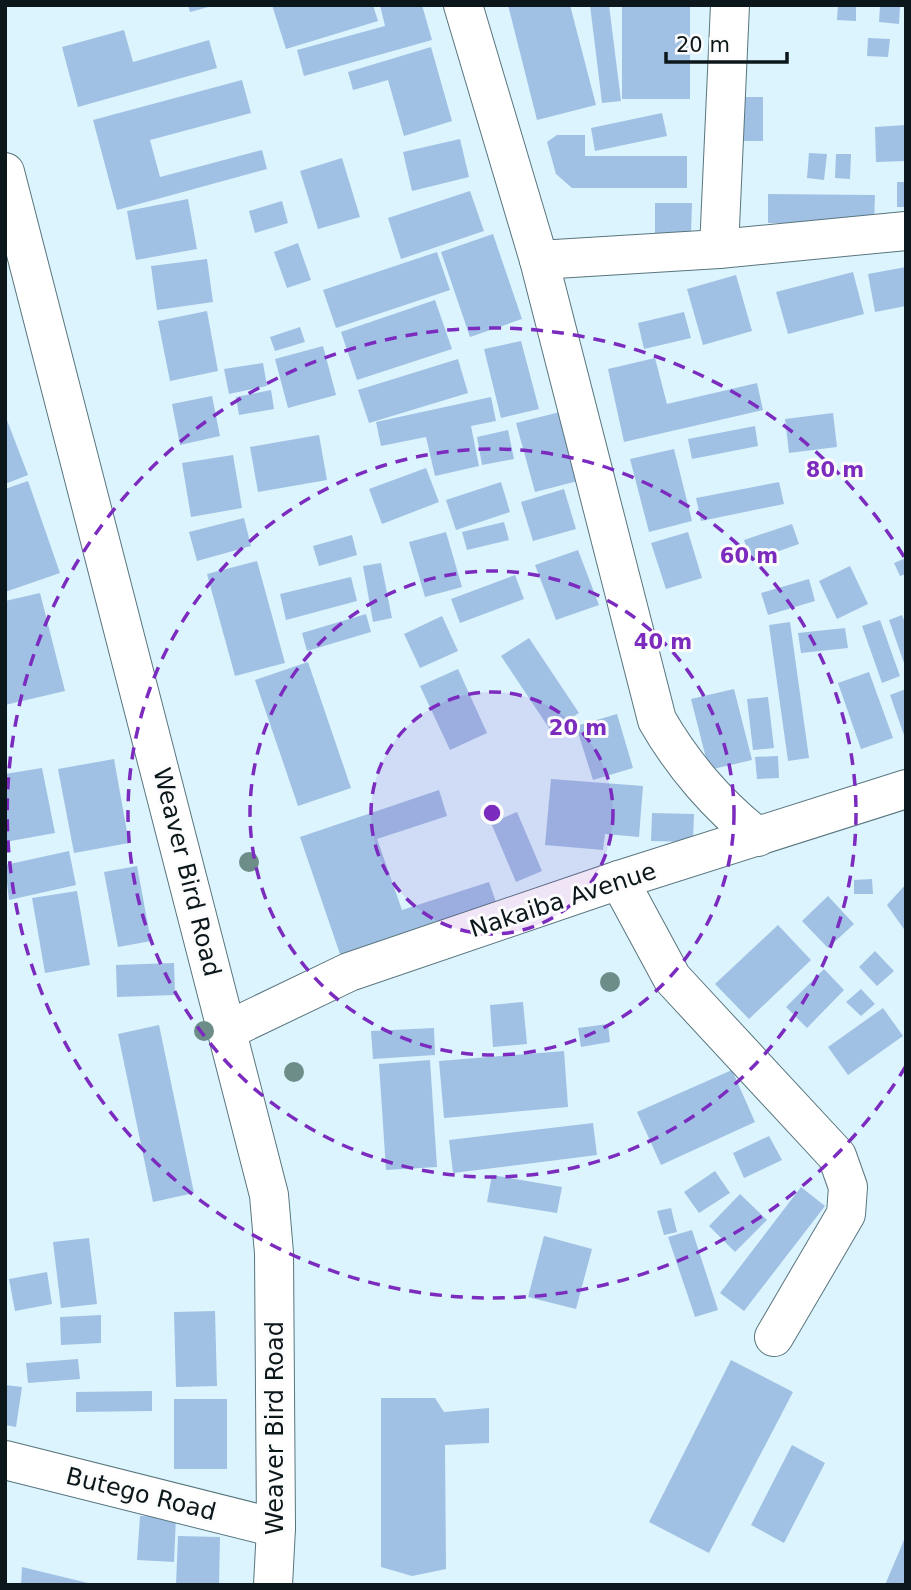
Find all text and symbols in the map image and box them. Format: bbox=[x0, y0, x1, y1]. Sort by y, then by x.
scale bar bbox=[666, 21, 787, 65]
text: 20 m bbox=[676, 33, 730, 57]
text: 80 m bbox=[806, 458, 864, 482]
text: 60 m bbox=[720, 544, 778, 568]
text: 40 m bbox=[634, 630, 692, 654]
text: 20 m bbox=[549, 716, 607, 740]
street label: Weaver Bird Road bbox=[148, 765, 226, 979]
centre of rings bbox=[480, 801, 504, 825]
street label: Nakaiba Avenue bbox=[466, 857, 660, 943]
street label: Weaver Bird Road bbox=[261, 1321, 289, 1535]
street label: Butego Road bbox=[63, 1462, 219, 1526]

